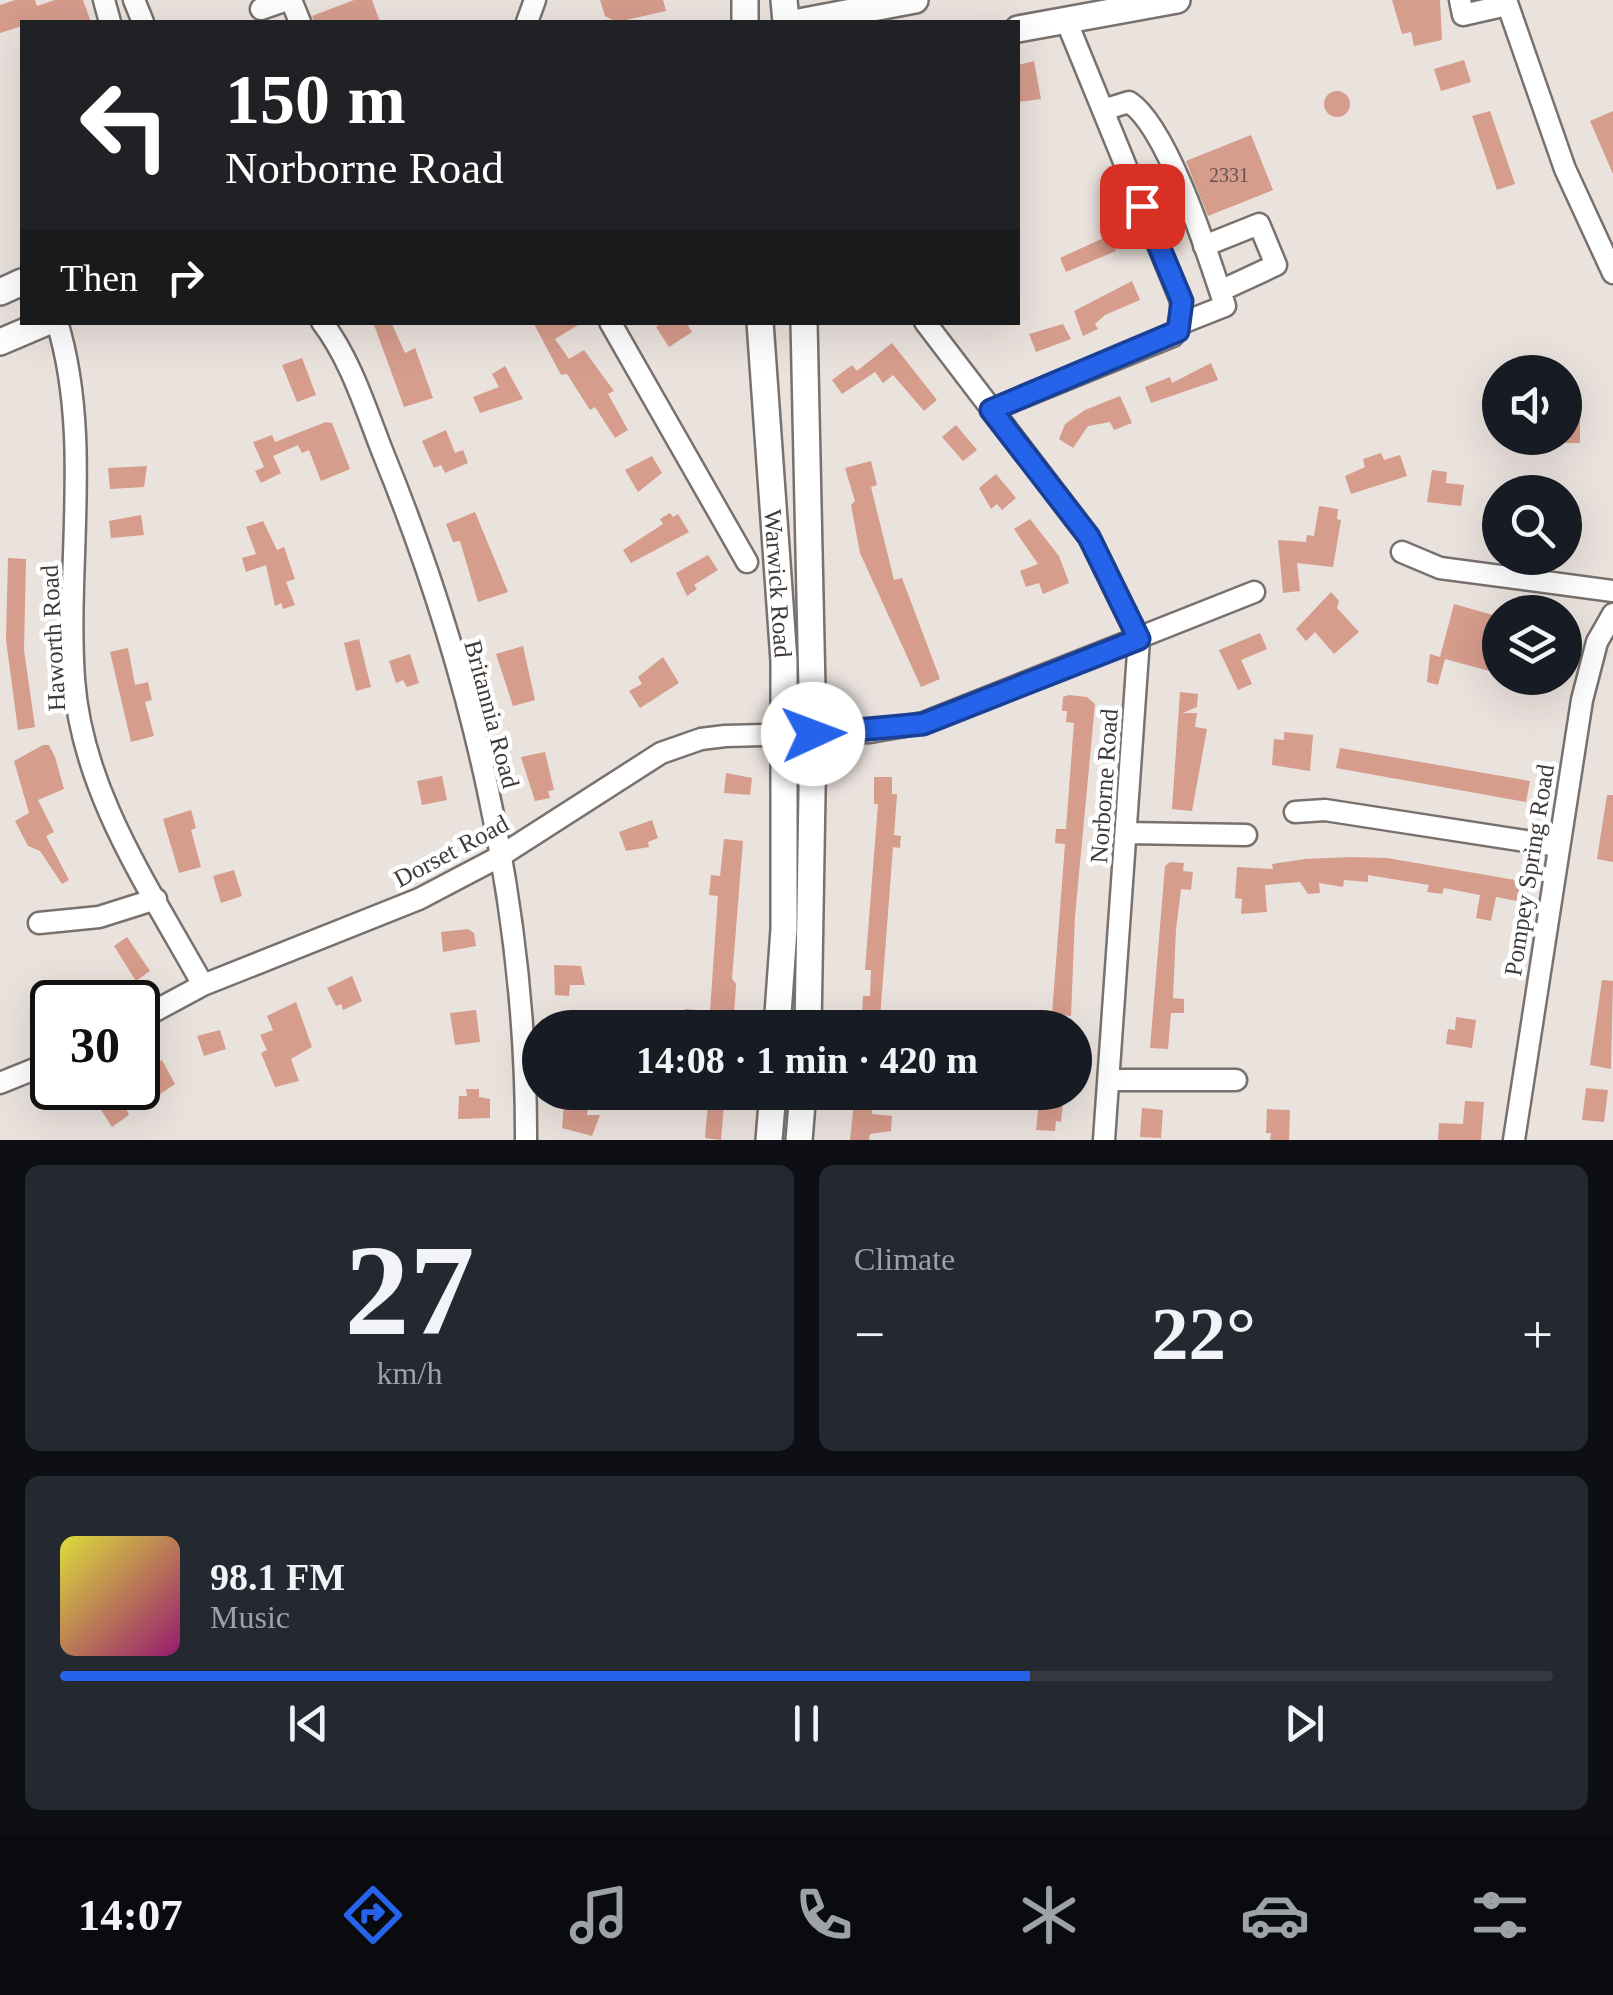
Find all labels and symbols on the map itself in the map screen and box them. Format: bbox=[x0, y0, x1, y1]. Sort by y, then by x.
pin bbox=[1100, 164, 1185, 249]
house number: 2331 bbox=[1209, 164, 1249, 186]
street label: Warwick Road bbox=[760, 508, 797, 659]
street label: Haworth Road bbox=[36, 564, 70, 712]
street label: Britannia Road bbox=[459, 637, 525, 791]
position arrow bbox=[761, 682, 865, 786]
street label: Norborne Road bbox=[1085, 707, 1123, 864]
street label: Pompey Spring Road bbox=[1499, 762, 1559, 978]
street label: Dorset Road bbox=[389, 809, 513, 892]
speed limit sign: 30 bbox=[30, 980, 160, 1110]

